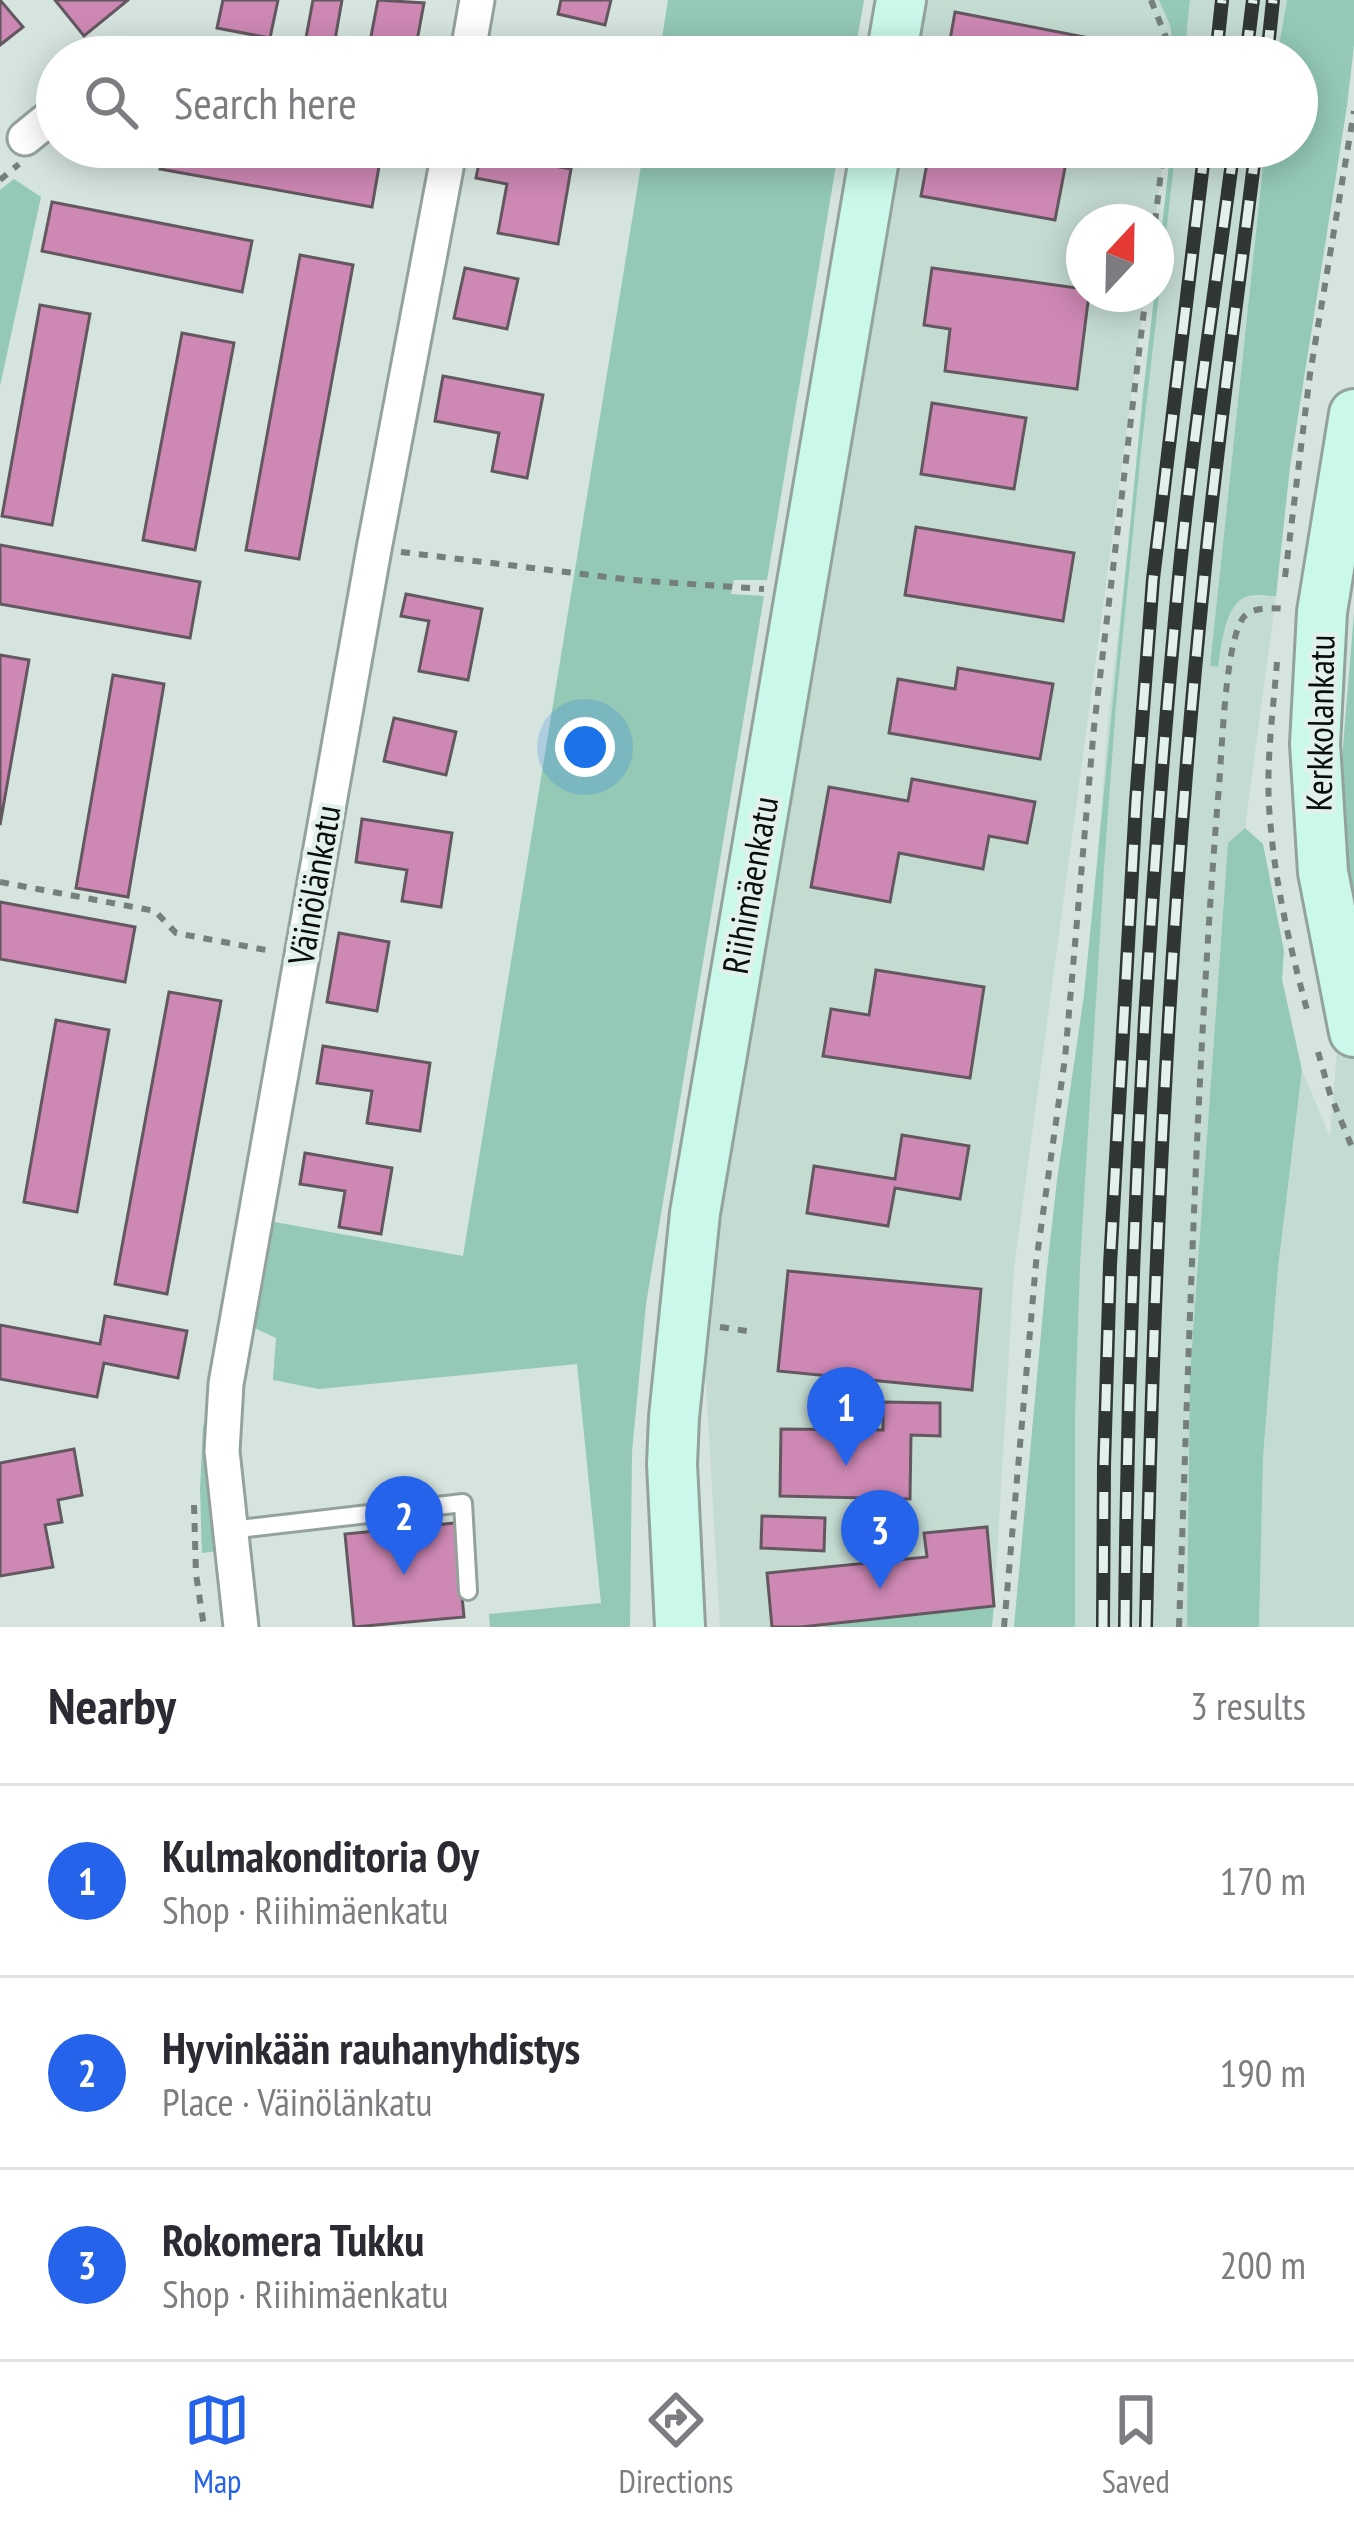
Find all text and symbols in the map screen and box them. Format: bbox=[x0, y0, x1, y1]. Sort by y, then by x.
search box bbox=[36, 36, 1318, 168]
icon: search bbox=[78, 69, 144, 135]
text: Search here bbox=[174, 73, 357, 131]
north arrow bbox=[1066, 204, 1174, 312]
street label: Kerkkolankatu bbox=[1294, 634, 1345, 812]
your location bbox=[555, 717, 615, 777]
street label: Riihimäenkatu bbox=[711, 793, 788, 977]
street label: Väinölänkatu bbox=[276, 801, 351, 969]
pin: 1 bbox=[807, 1367, 885, 1466]
pin: 2 bbox=[365, 1476, 443, 1575]
pin: 3 bbox=[841, 1490, 919, 1589]
text: Nearby bbox=[48, 1672, 176, 1738]
text: 3 results bbox=[1190, 1680, 1306, 1731]
text: Kulmakonditoria Oy bbox=[162, 1826, 479, 1884]
text: 1 bbox=[78, 1855, 96, 1906]
text: 170 m bbox=[1220, 1855, 1306, 1906]
text: Shop · Riihimäenkatu bbox=[162, 1884, 448, 1935]
text: Hyvinkään rauhanyhdistys bbox=[162, 2018, 580, 2076]
text: 2 bbox=[78, 2047, 96, 2098]
text: 190 m bbox=[1220, 2047, 1306, 2098]
text: Place · Väinölänkatu bbox=[162, 2076, 432, 2127]
text: Rokomera Tukku bbox=[162, 2210, 424, 2268]
text: 3 bbox=[78, 2239, 96, 2290]
text: 200 m bbox=[1220, 2239, 1306, 2290]
text: Shop · Riihimäenkatu bbox=[162, 2268, 448, 2319]
tab: Map bbox=[184, 2387, 250, 2502]
tab: Directions bbox=[619, 2387, 733, 2502]
tab: Saved bbox=[1102, 2387, 1170, 2502]

